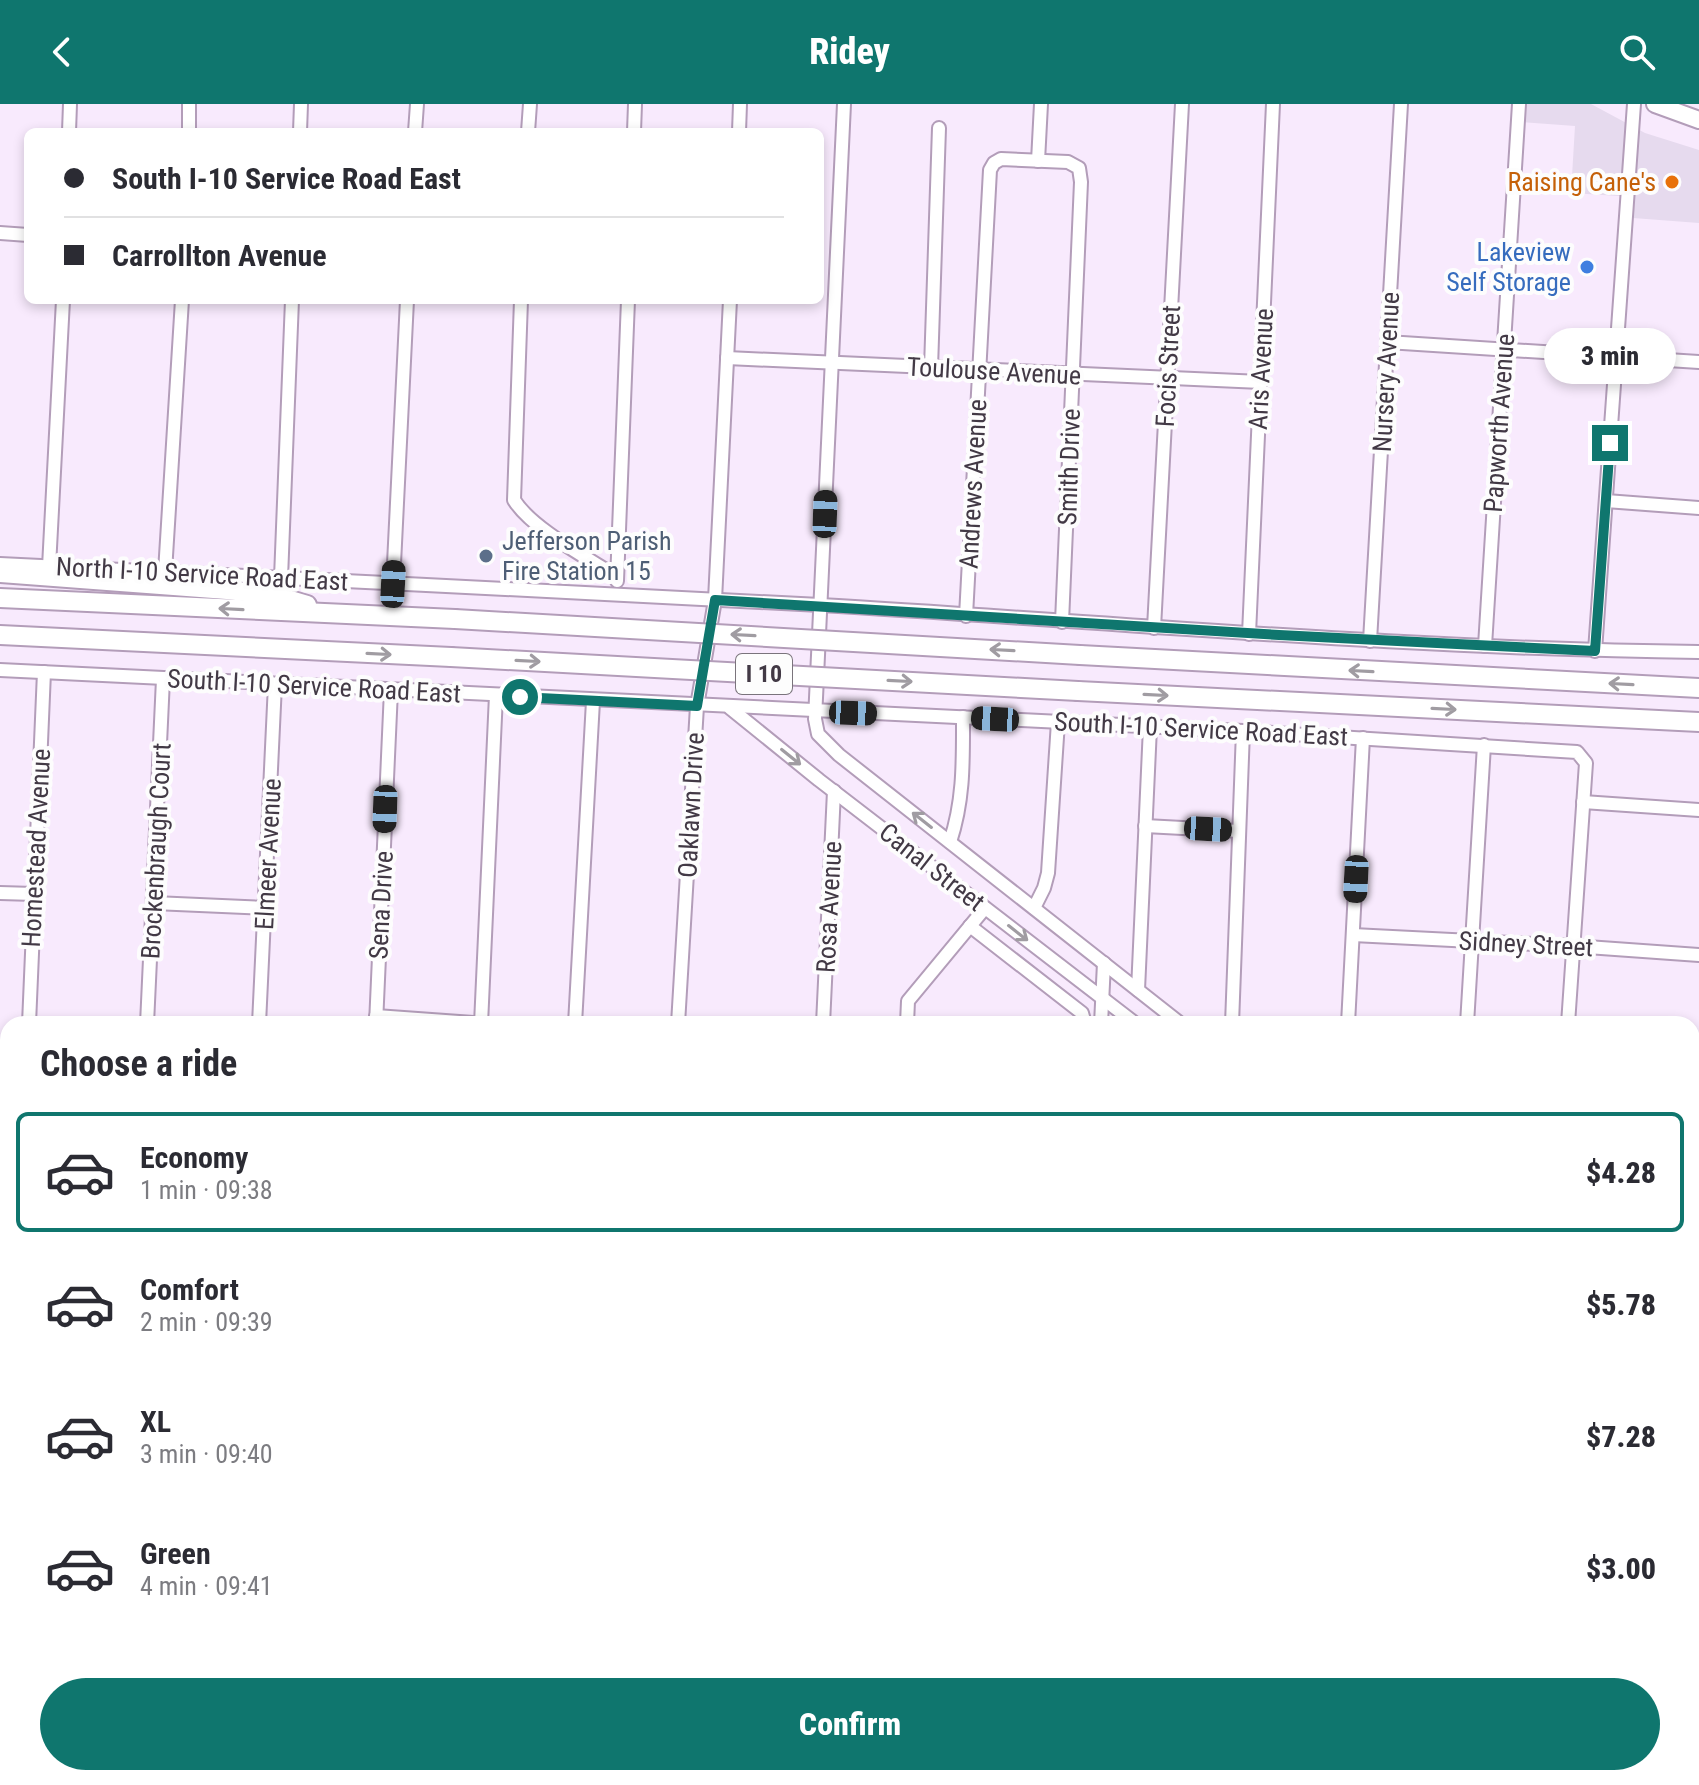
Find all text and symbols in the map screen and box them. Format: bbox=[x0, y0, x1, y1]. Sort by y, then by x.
icon: back bbox=[40, 30, 84, 74]
icon: search bbox=[1615, 30, 1659, 74]
text: Ridey bbox=[809, 31, 890, 73]
text: South I-10 Service Road East bbox=[112, 161, 461, 196]
place label: Raising Cane's bbox=[1507, 167, 1656, 197]
marker: Raising Cane's bbox=[1663, 173, 1681, 191]
place label: Lakeview Self Storage bbox=[1446, 237, 1571, 297]
text: Carrollton Avenue bbox=[112, 238, 327, 273]
marker: Lakeview Self Storage bbox=[1578, 258, 1596, 276]
street label: Nursery Avenue bbox=[1367, 291, 1405, 453]
street label: Focis Street bbox=[1150, 304, 1186, 428]
street label: Aris Avenue bbox=[1243, 308, 1279, 430]
callout: 3 min bbox=[1544, 327, 1676, 383]
street label: Papworth Avenue bbox=[1478, 333, 1520, 513]
text: 3 min bbox=[1581, 341, 1639, 371]
street label: Toulouse Avenue bbox=[906, 351, 1082, 391]
street label: Andrews Avenue bbox=[954, 398, 992, 570]
street label: Smith Drive bbox=[1052, 408, 1086, 526]
route end bbox=[1592, 425, 1628, 461]
car bbox=[812, 490, 838, 538]
place label: Jefferson Parish Fire Station 15 bbox=[502, 526, 672, 586]
marker: Jefferson Parish Fire Station 15 bbox=[477, 547, 495, 565]
street label: North I-10 Service Road East bbox=[55, 551, 349, 597]
car bbox=[380, 559, 406, 609]
one-way arrow bbox=[218, 601, 245, 616]
one-way arrow bbox=[730, 628, 757, 643]
one-way arrow bbox=[989, 642, 1016, 657]
one-way arrow bbox=[365, 647, 392, 662]
one-way arrow bbox=[515, 654, 541, 669]
road number: I 10 bbox=[736, 654, 792, 694]
street label: South I-10 Service Road East bbox=[166, 663, 462, 709]
one-way arrow bbox=[1348, 663, 1375, 678]
one-way arrow bbox=[886, 674, 913, 689]
one-way arrow bbox=[1608, 677, 1635, 692]
route start bbox=[502, 679, 538, 715]
one-way arrow bbox=[1142, 688, 1169, 703]
car bbox=[829, 700, 877, 726]
one-way arrow bbox=[1430, 702, 1457, 717]
car bbox=[970, 706, 1020, 732]
street label: South I-10 Service Road East bbox=[1053, 706, 1349, 752]
street label: Oaklawn Drive bbox=[672, 732, 710, 878]
street label: Brockenbraugh Court bbox=[135, 742, 177, 960]
street label: Homestead Avenue bbox=[16, 748, 56, 948]
one-way arrow bbox=[780, 748, 800, 766]
street label: Elmeer Avenue bbox=[249, 778, 287, 930]
car bbox=[372, 785, 398, 833]
one-way arrow bbox=[912, 811, 933, 829]
car bbox=[1183, 816, 1233, 842]
street label: Canal Street bbox=[873, 817, 991, 917]
street label: Rosa Avenue bbox=[811, 840, 847, 974]
street label: Sena Drive bbox=[363, 850, 399, 960]
car bbox=[1343, 854, 1369, 904]
one-way arrow bbox=[1007, 925, 1028, 942]
street label: Sidney Street bbox=[1458, 925, 1594, 963]
text: Choose a ride bbox=[40, 1043, 237, 1085]
icon: car bbox=[44, 1136, 116, 1208]
text: Economy bbox=[140, 1140, 248, 1175]
text: $4.28 bbox=[1586, 1155, 1656, 1190]
text: 1 min · 09:38 bbox=[140, 1175, 273, 1205]
icon: car bbox=[44, 1268, 116, 1340]
text: Comfort bbox=[140, 1272, 239, 1307]
text: $5.78 bbox=[1586, 1287, 1656, 1322]
text: 2 min · 09:39 bbox=[140, 1307, 273, 1337]
icon: car bbox=[44, 1400, 116, 1472]
text: XL bbox=[140, 1404, 171, 1439]
text: $7.28 bbox=[1586, 1419, 1656, 1454]
text: 3 min · 09:40 bbox=[140, 1439, 273, 1469]
icon: car bbox=[44, 1532, 116, 1604]
text: Green bbox=[140, 1536, 211, 1571]
text: $3.00 bbox=[1586, 1551, 1656, 1586]
text: 4 min · 09:41 bbox=[140, 1571, 273, 1601]
button: Confirm bbox=[40, 1678, 1660, 1770]

